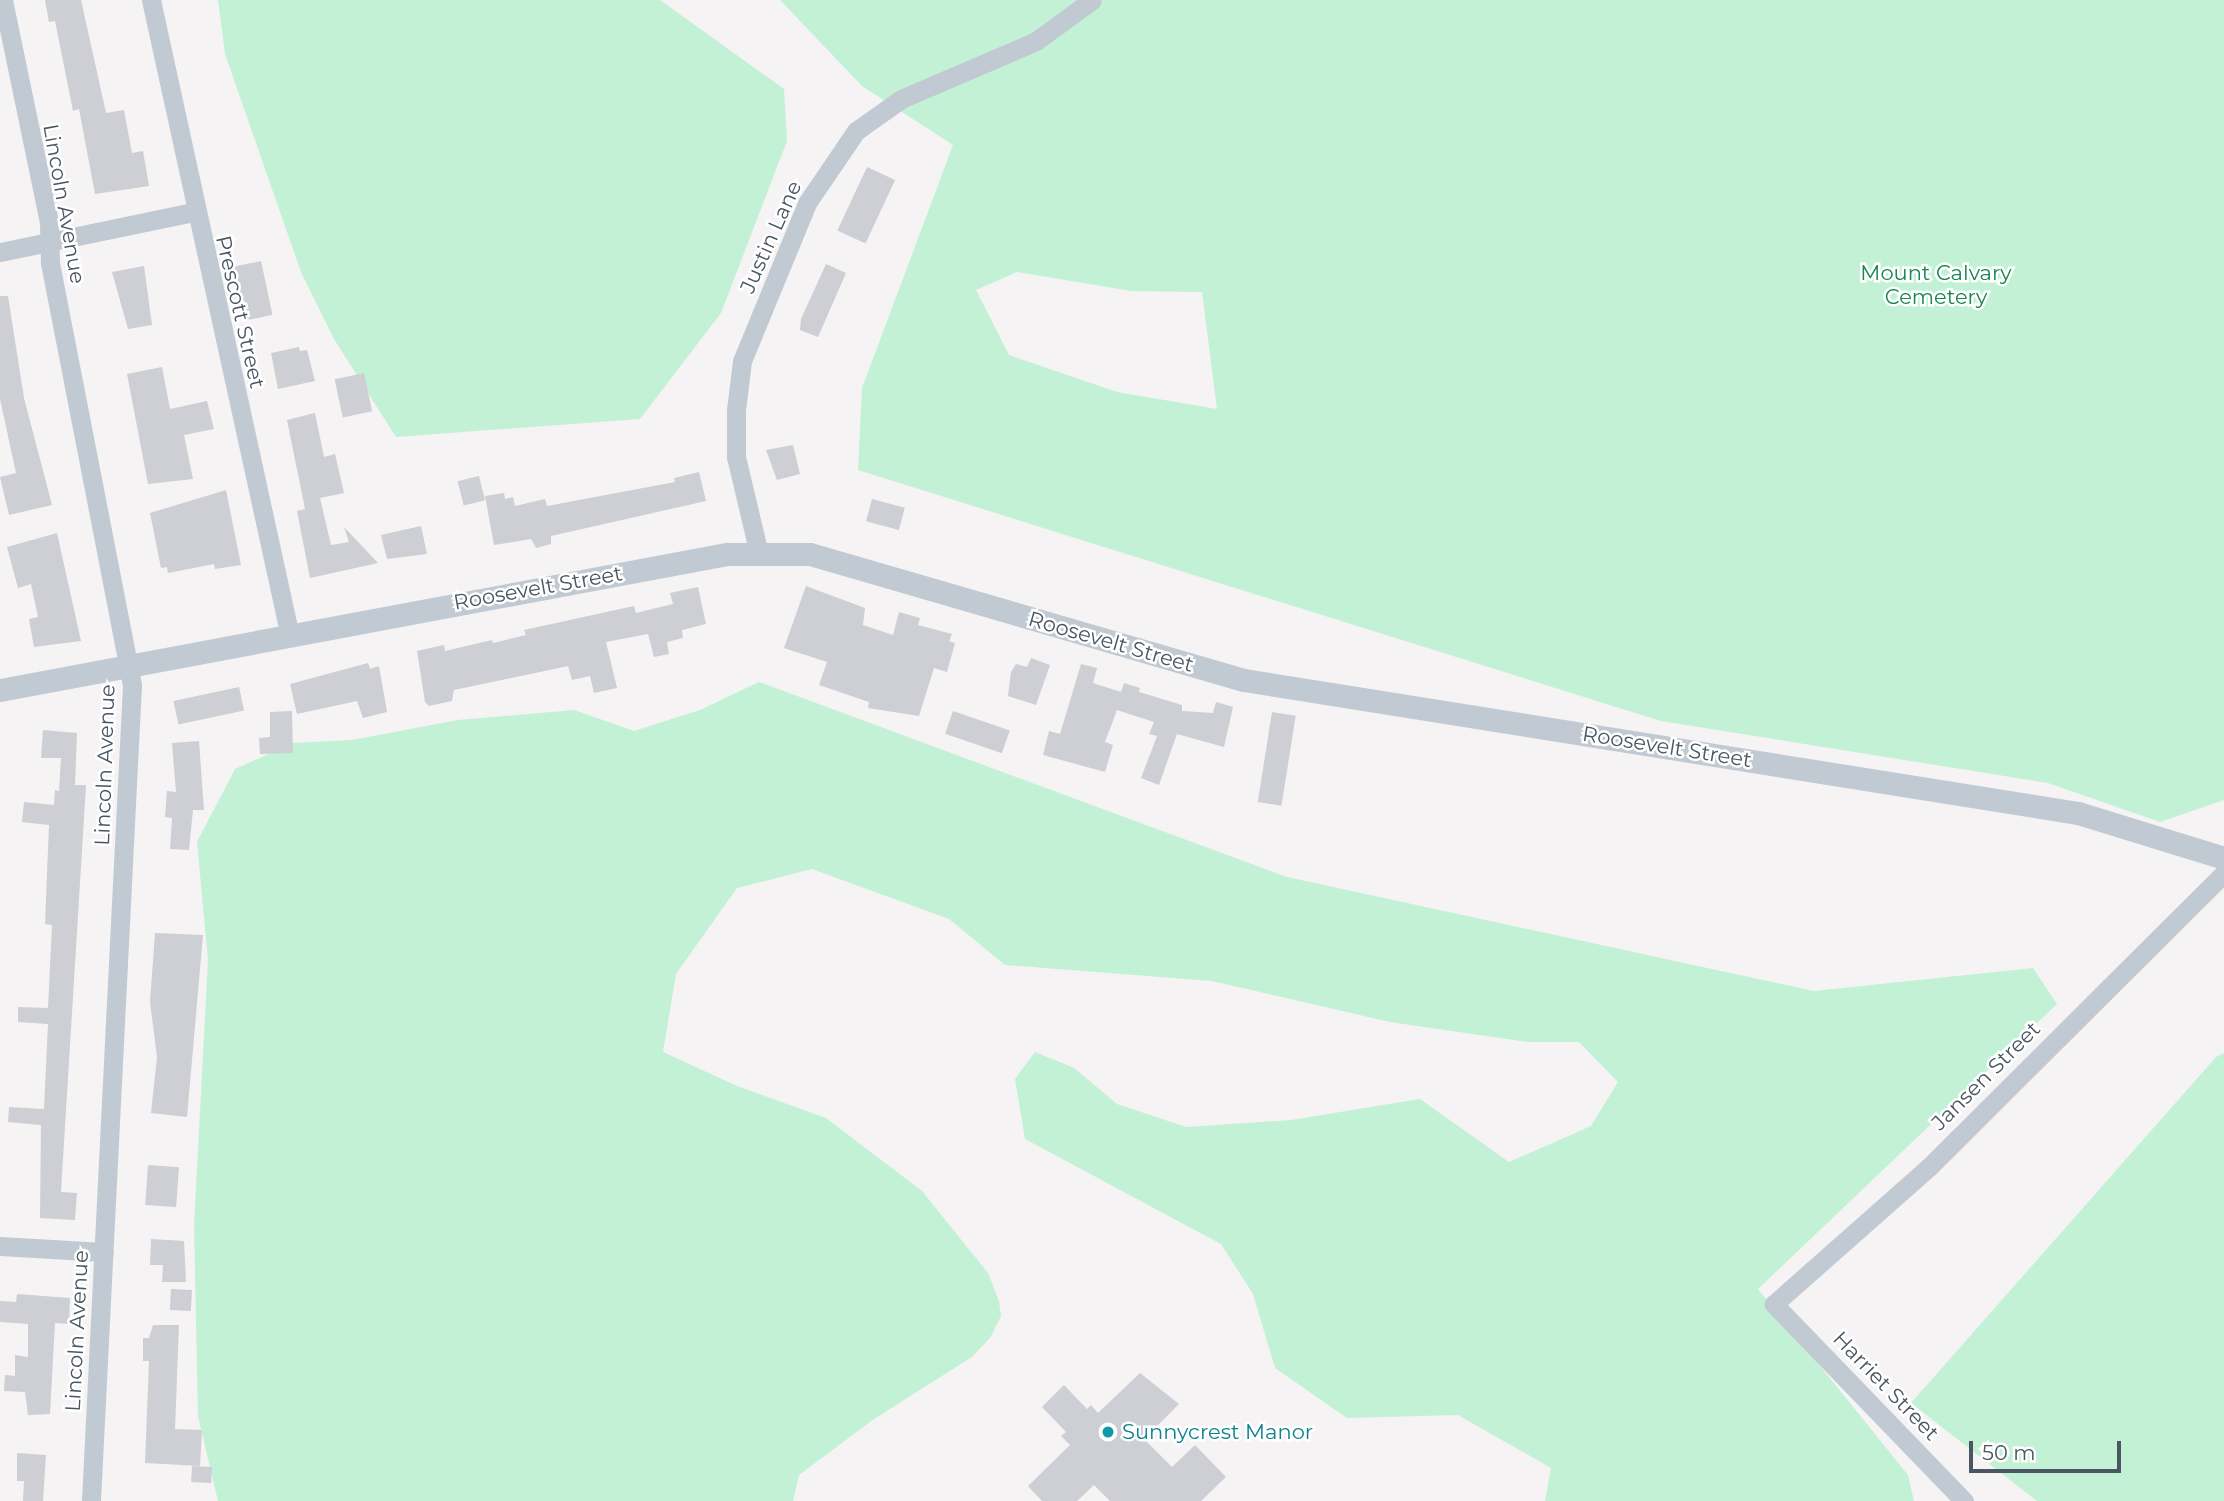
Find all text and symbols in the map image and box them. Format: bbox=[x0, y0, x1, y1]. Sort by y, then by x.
street label: Lincoln Avenue bbox=[38, 122, 90, 286]
street label: Justin Lane bbox=[735, 177, 807, 297]
street label: Prescott Street bbox=[210, 233, 270, 391]
park label: Mount Calvary Cemetery bbox=[1860, 260, 2012, 310]
street label: Roosevelt Street bbox=[452, 561, 624, 615]
street label: Roosevelt Street bbox=[1025, 606, 1197, 678]
street label: Lincoln Avenue bbox=[90, 684, 120, 846]
street label: Roosevelt Street bbox=[1581, 721, 1753, 773]
street label: Jansen Street bbox=[1926, 1016, 2046, 1136]
street label: Lincoln Avenue bbox=[60, 1250, 94, 1412]
street label: Harriet Street bbox=[1828, 1326, 1944, 1446]
place label: Sunnycrest Manor bbox=[1122, 1419, 1313, 1445]
marker: Sunnycrest Manor bbox=[1100, 1424, 1116, 1440]
scale bar bbox=[1972, 1428, 2124, 1472]
text: 50 m bbox=[1982, 1440, 2036, 1465]

